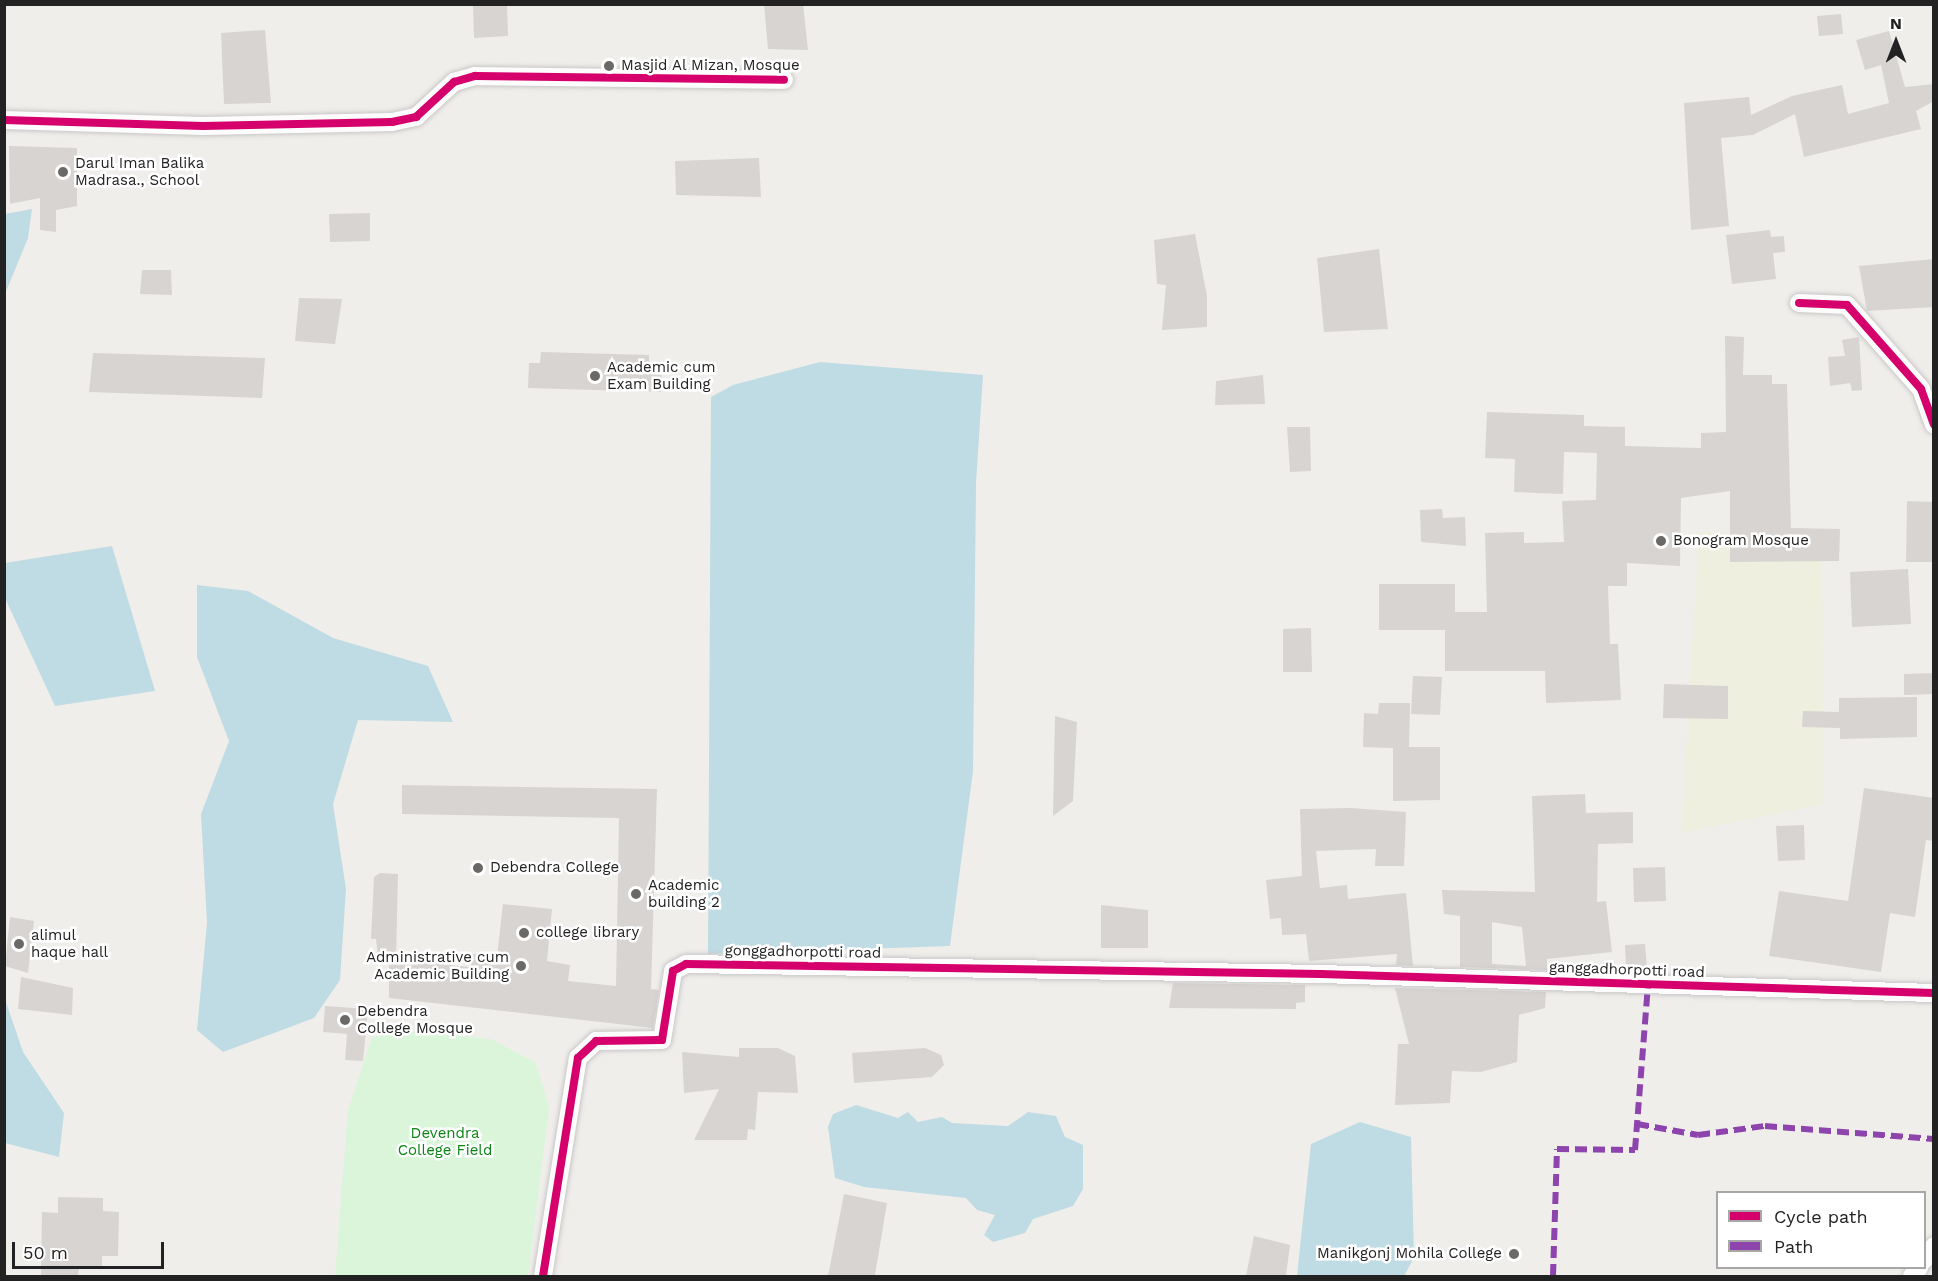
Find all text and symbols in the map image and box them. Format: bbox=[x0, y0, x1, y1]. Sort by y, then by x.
north arrow bbox=[1866, 12, 1926, 72]
text: N bbox=[1890, 14, 1902, 33]
place label: Masjid Al Mizan, Mosque bbox=[621, 57, 801, 75]
marker: Masjid Al Mizan, Mosque bbox=[602, 59, 616, 73]
place label: Darul Iman Balika Madrasa., School bbox=[75, 154, 205, 189]
marker: Darul Iman Balika Madrasa., School bbox=[56, 165, 70, 179]
place label: Academic cum Exam Building bbox=[607, 358, 715, 393]
marker: Academic cum Exam Building bbox=[588, 369, 602, 383]
place label: Bonogram Mosque bbox=[1673, 532, 1809, 550]
marker: Bonogram Mosque bbox=[1654, 534, 1668, 548]
place label: Debendra College bbox=[490, 859, 619, 877]
marker: Debendra College bbox=[471, 861, 485, 875]
place label: Academic building 2 bbox=[648, 876, 720, 911]
marker: Academic building 2 bbox=[629, 887, 643, 901]
place label: college library bbox=[536, 924, 639, 942]
place label: alimul haque hall bbox=[31, 926, 108, 961]
marker: college library bbox=[517, 926, 531, 940]
marker: alimul haque hall bbox=[12, 937, 26, 951]
street label: gonggadhorpotti road bbox=[725, 942, 881, 962]
place label: Administrative cum Academic Building bbox=[366, 948, 509, 983]
street label: ganggadhorpotti road bbox=[1549, 958, 1705, 982]
marker: Administrative cum Academic Building bbox=[514, 959, 528, 973]
place label: Debendra College Mosque bbox=[357, 1002, 473, 1037]
marker: Debendra College Mosque bbox=[338, 1013, 352, 1027]
park label: Devendra College Field bbox=[398, 1124, 492, 1159]
legend bbox=[1716, 1191, 1926, 1269]
text: Cycle path bbox=[1774, 1206, 1868, 1227]
scale bar bbox=[15, 1230, 166, 1268]
text: Path bbox=[1774, 1236, 1814, 1257]
text: 50 m bbox=[23, 1242, 68, 1263]
place label: Manikgonj Mohila College bbox=[1317, 1245, 1502, 1263]
marker: Manikgonj Mohila College bbox=[1507, 1247, 1521, 1261]

